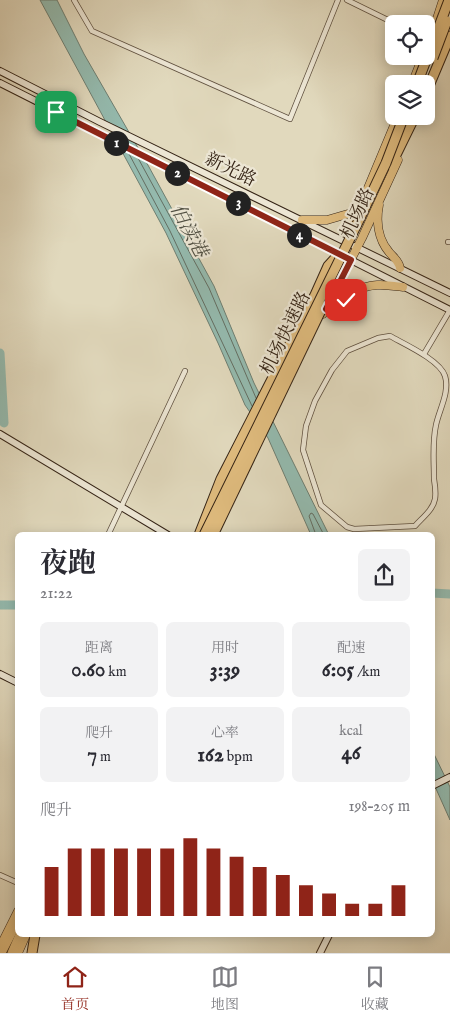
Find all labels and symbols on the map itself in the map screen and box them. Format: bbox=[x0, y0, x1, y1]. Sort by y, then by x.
pin bbox=[35, 91, 77, 133]
pin: 1 bbox=[104, 130, 128, 156]
street label: 新光路 bbox=[201, 148, 260, 193]
pin: 2 bbox=[164, 160, 190, 186]
street label: 机场路 bbox=[337, 184, 380, 243]
pin: 3 bbox=[226, 190, 250, 216]
water label: 伯渎港 bbox=[164, 200, 214, 264]
pin: 4 bbox=[286, 222, 312, 248]
pin bbox=[325, 279, 367, 321]
street label: 机场快速路 bbox=[256, 288, 316, 379]

